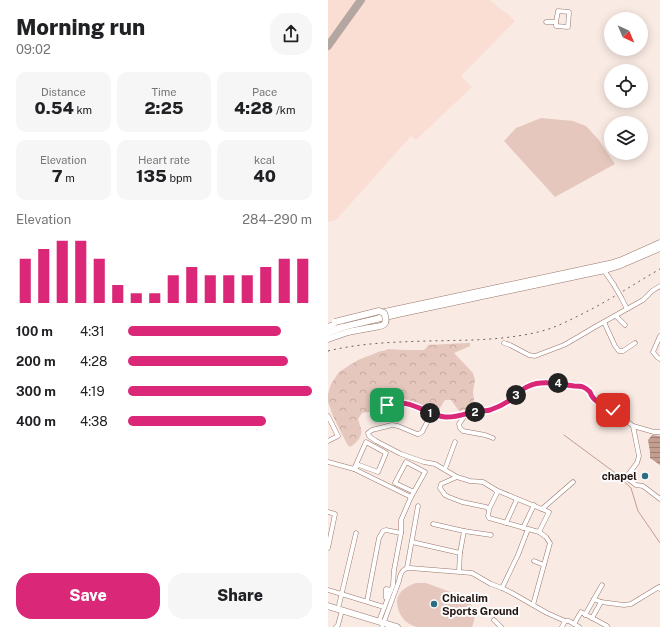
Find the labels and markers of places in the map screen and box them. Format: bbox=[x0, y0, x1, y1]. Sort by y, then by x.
pin: 4 bbox=[548, 373, 568, 393]
pin: 3 bbox=[506, 385, 526, 405]
pin bbox=[370, 388, 404, 422]
pin bbox=[596, 393, 630, 427]
pin: 2 bbox=[465, 402, 485, 422]
pin: 1 bbox=[420, 403, 440, 423]
place label: chapel bbox=[602, 470, 637, 482]
marker: chapel bbox=[640, 471, 650, 481]
place label: Chicalim Sports Ground bbox=[442, 592, 519, 617]
marker: Chicalim Sports Ground bbox=[429, 599, 439, 609]

